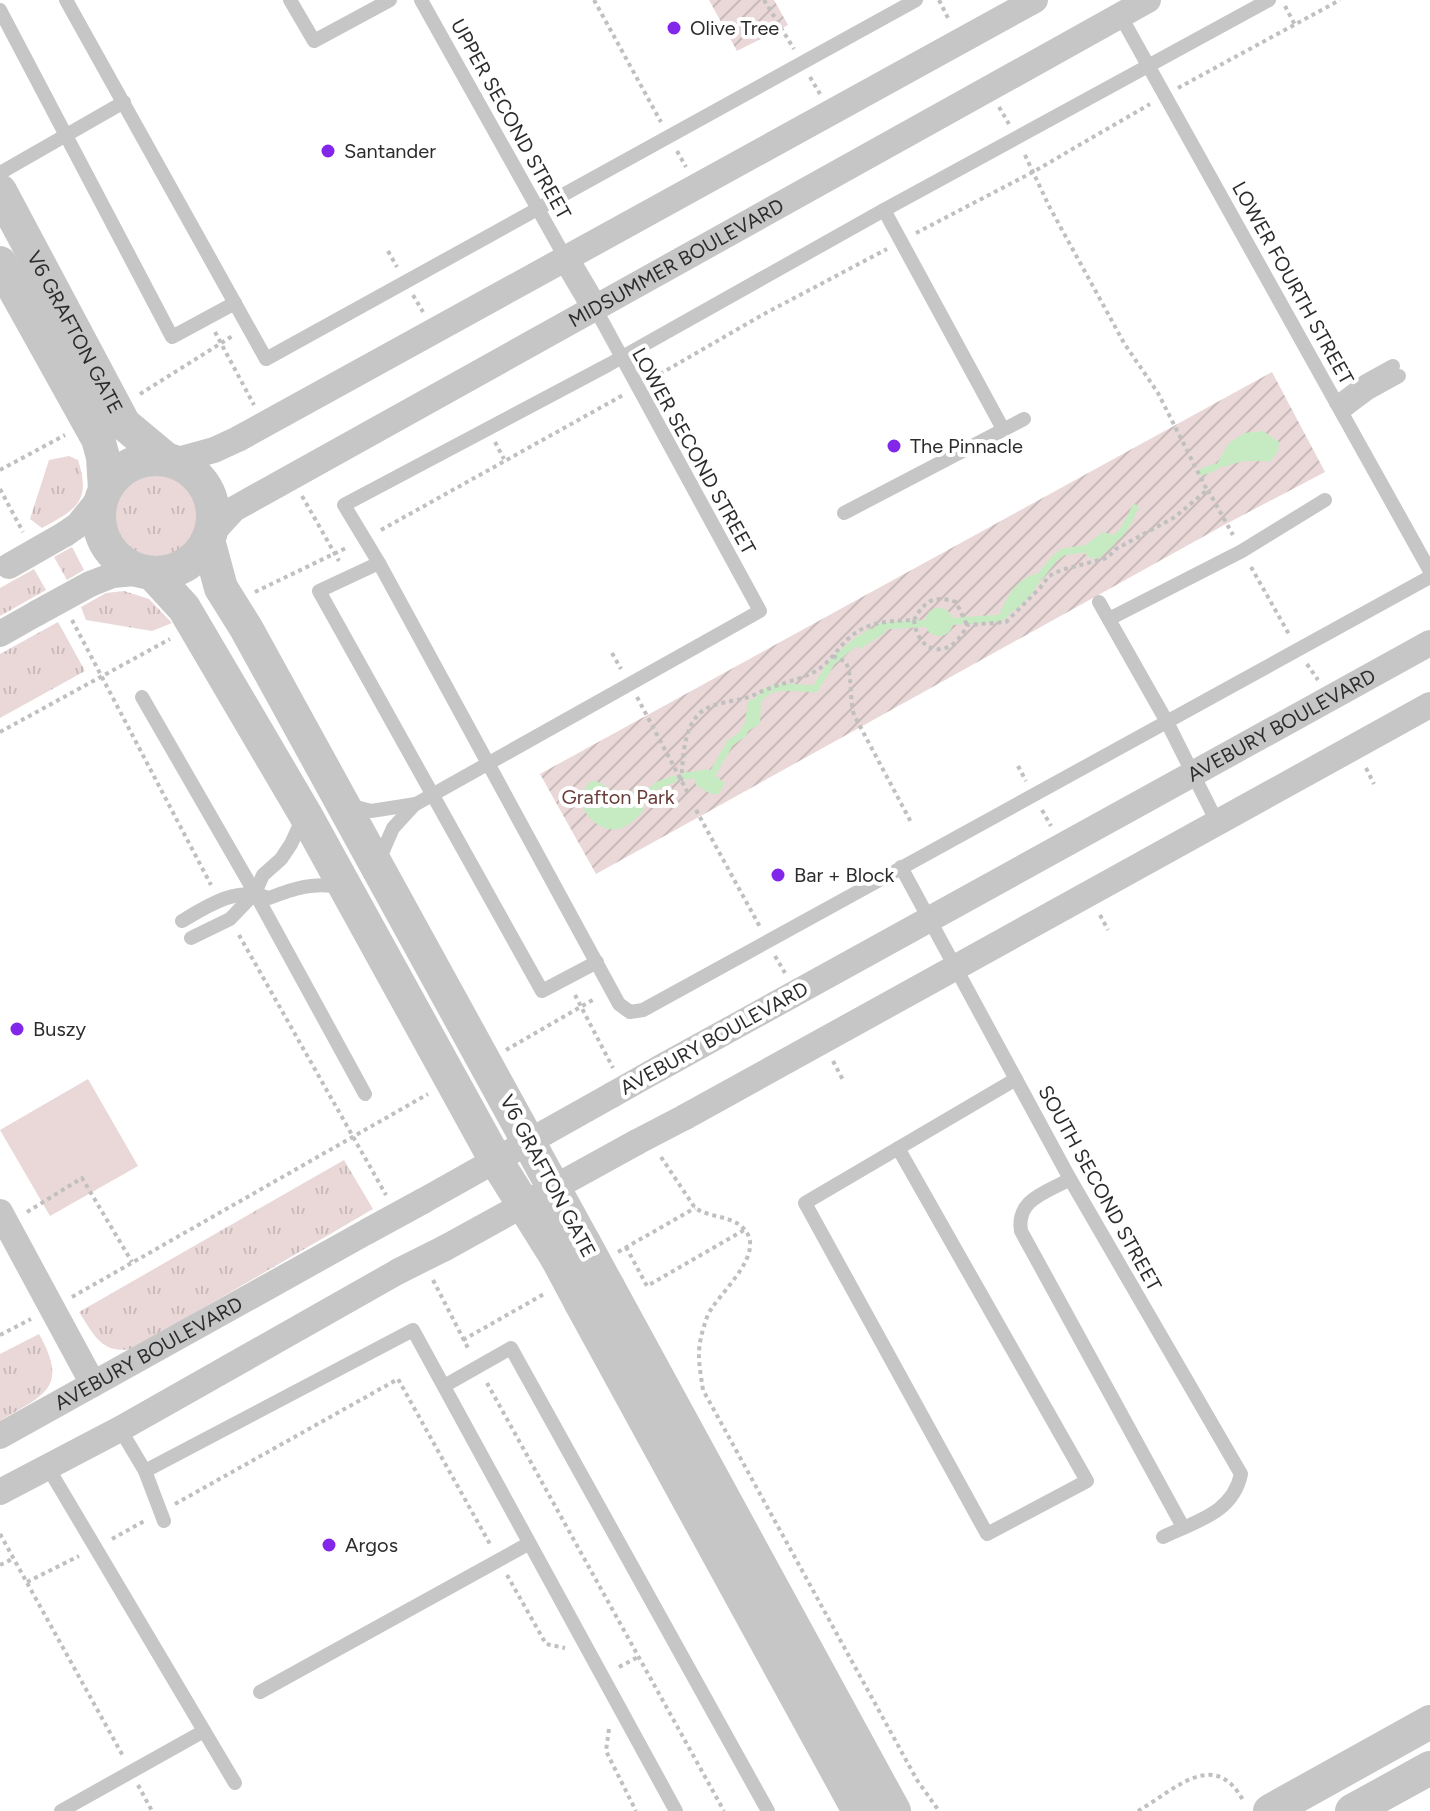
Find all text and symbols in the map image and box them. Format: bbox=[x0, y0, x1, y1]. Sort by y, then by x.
street label: UPPER SECOND STREET bbox=[446, 15, 576, 223]
place label: Olive Tree bbox=[690, 16, 779, 40]
marker: Olive Tree bbox=[665, 19, 683, 37]
place label: Santander bbox=[344, 139, 436, 163]
marker: Santander bbox=[319, 142, 337, 160]
street label: LOWER FOURTH STREET bbox=[1227, 177, 1359, 389]
street label: MIDSUMMER BOULEVARD bbox=[564, 193, 788, 332]
street label: V6 GRAFTON GATE bbox=[22, 247, 128, 418]
street label: LOWER SECOND STREET bbox=[627, 343, 761, 559]
place label: The Pinnacle bbox=[910, 434, 1023, 458]
marker: The Pinnacle bbox=[885, 437, 903, 455]
street label: AVEBURY BOULEVARD bbox=[1183, 663, 1380, 787]
park label: Grafton Park bbox=[562, 785, 675, 809]
place label: Bar + Block bbox=[794, 863, 895, 887]
marker: Bar + Block bbox=[769, 866, 787, 884]
street label: AVEBURY BOULEVARD bbox=[616, 976, 812, 1100]
place label: Buszy bbox=[33, 1017, 87, 1041]
marker: Buszy bbox=[8, 1020, 26, 1038]
street label: SOUTH SECOND STREET bbox=[1033, 1081, 1167, 1295]
street label: V6 GRAFTON GATE bbox=[495, 1091, 601, 1261]
street label: AVEBURY BOULEVARD bbox=[50, 1291, 247, 1415]
place label: Argos bbox=[345, 1533, 398, 1557]
marker: Argos bbox=[320, 1536, 338, 1554]

